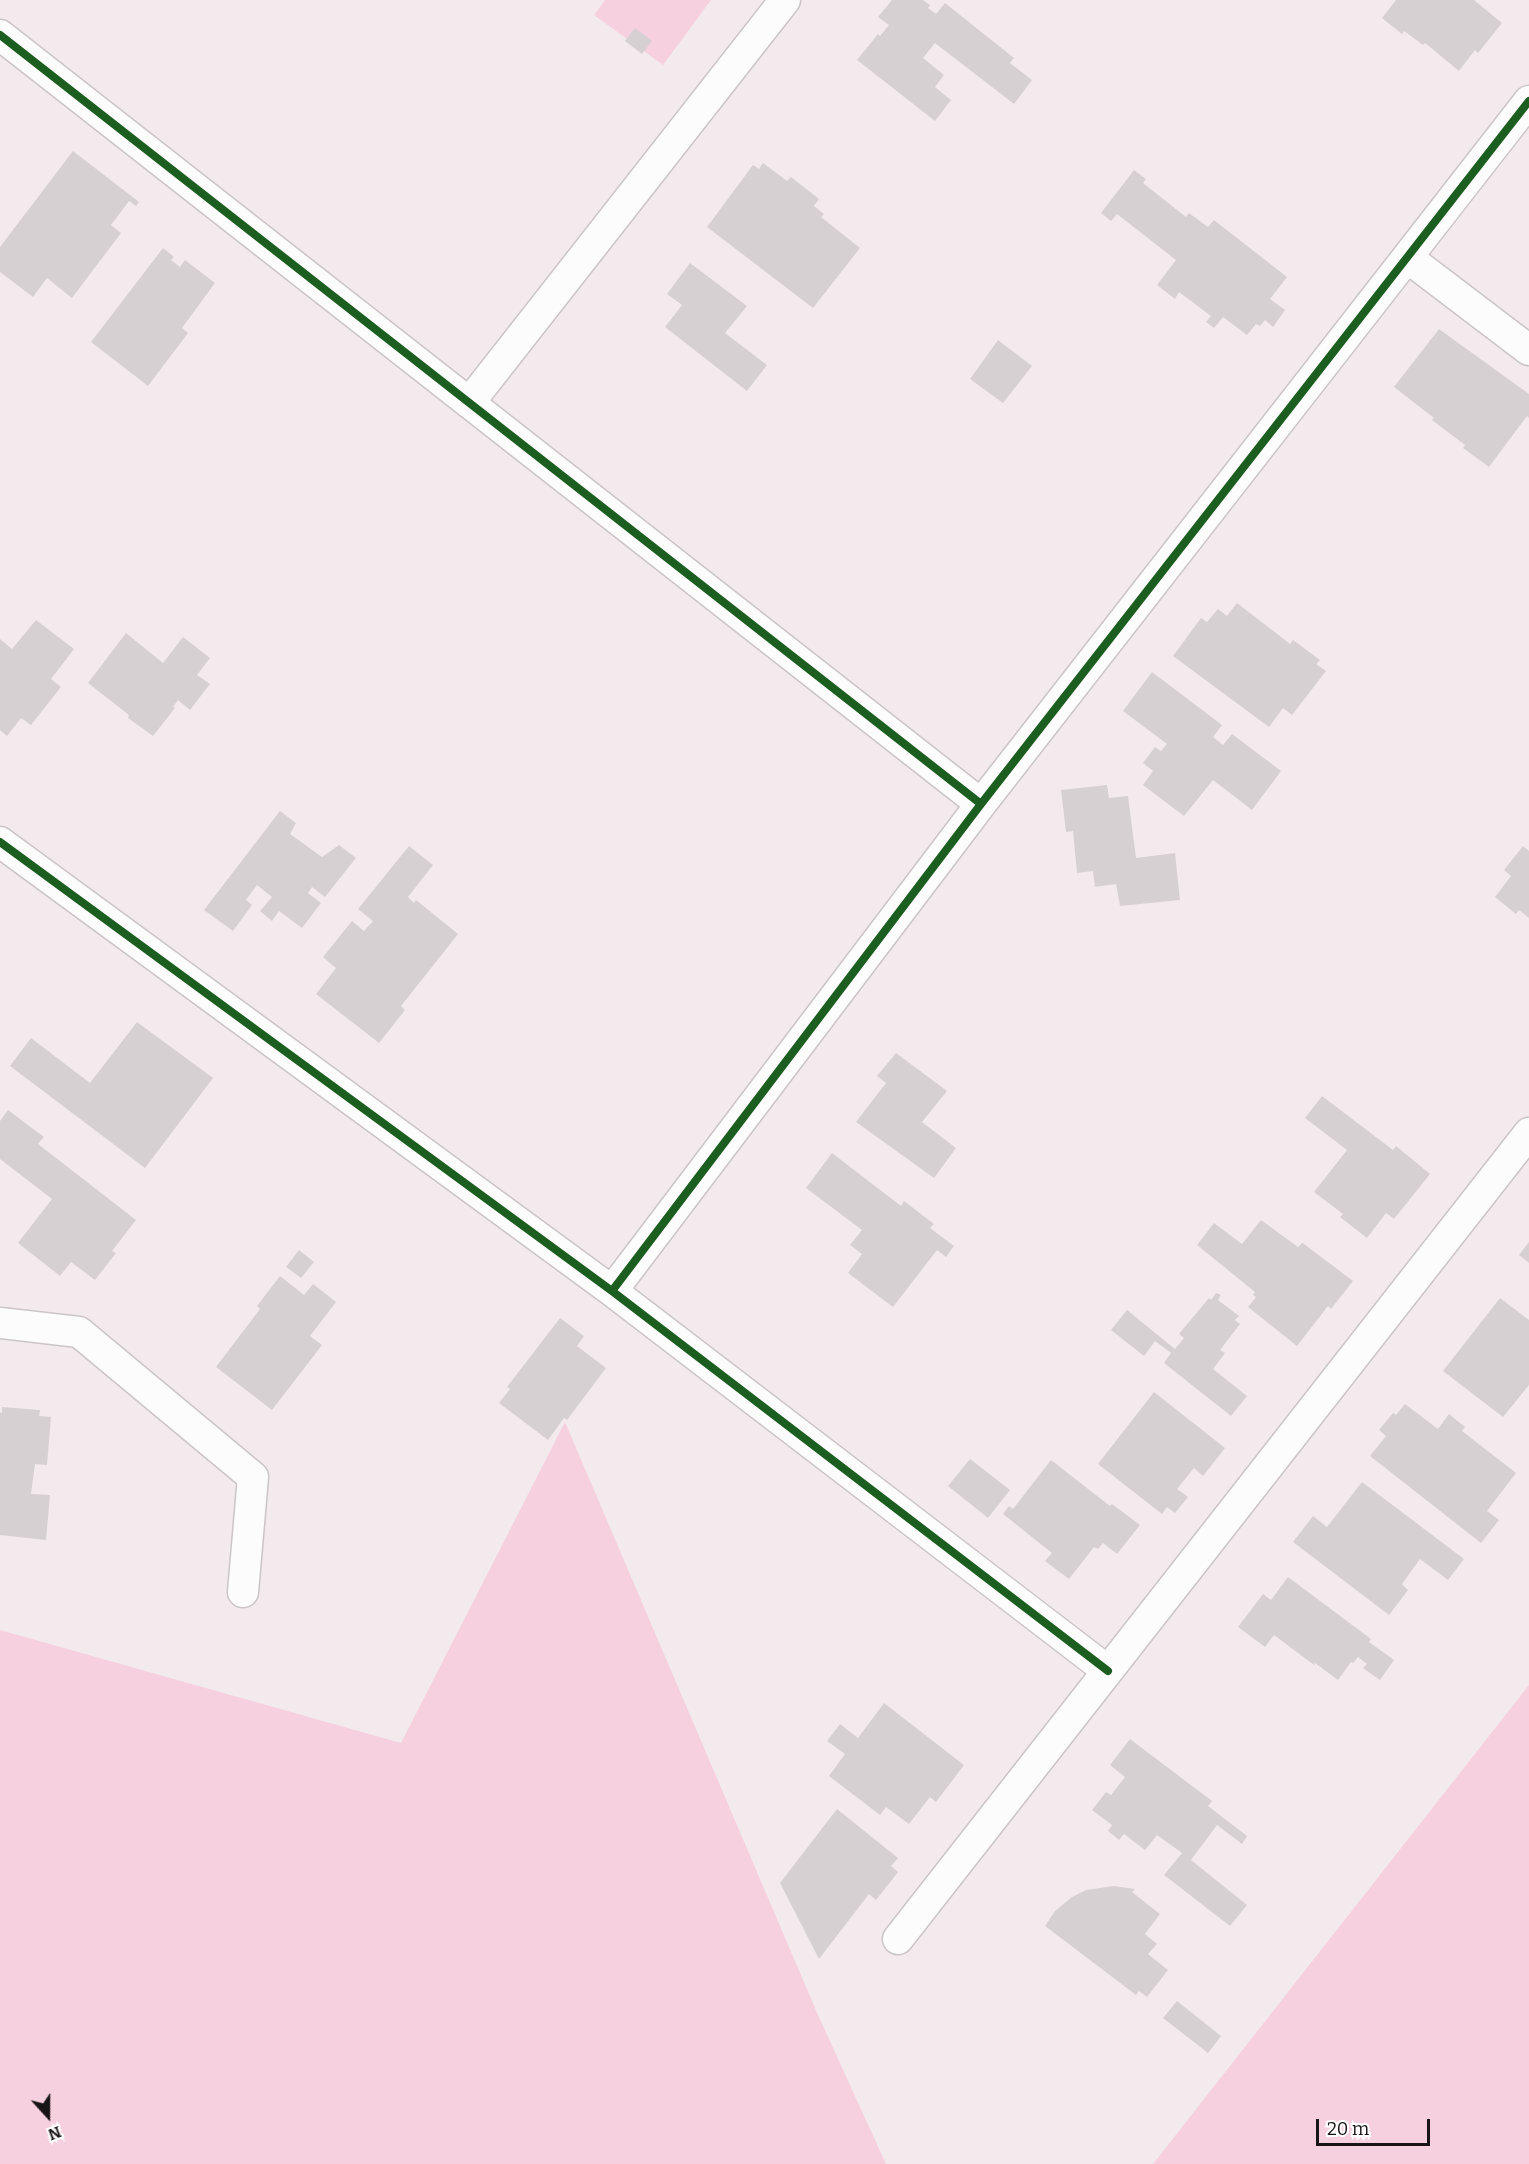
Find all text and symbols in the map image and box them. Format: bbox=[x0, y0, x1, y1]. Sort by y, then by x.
north arrow bbox=[18, 2086, 78, 2146]
scale bar bbox=[1319, 2107, 1433, 2145]
text: 20 m bbox=[1327, 2118, 1369, 2140]
text: N bbox=[45, 2122, 64, 2144]

